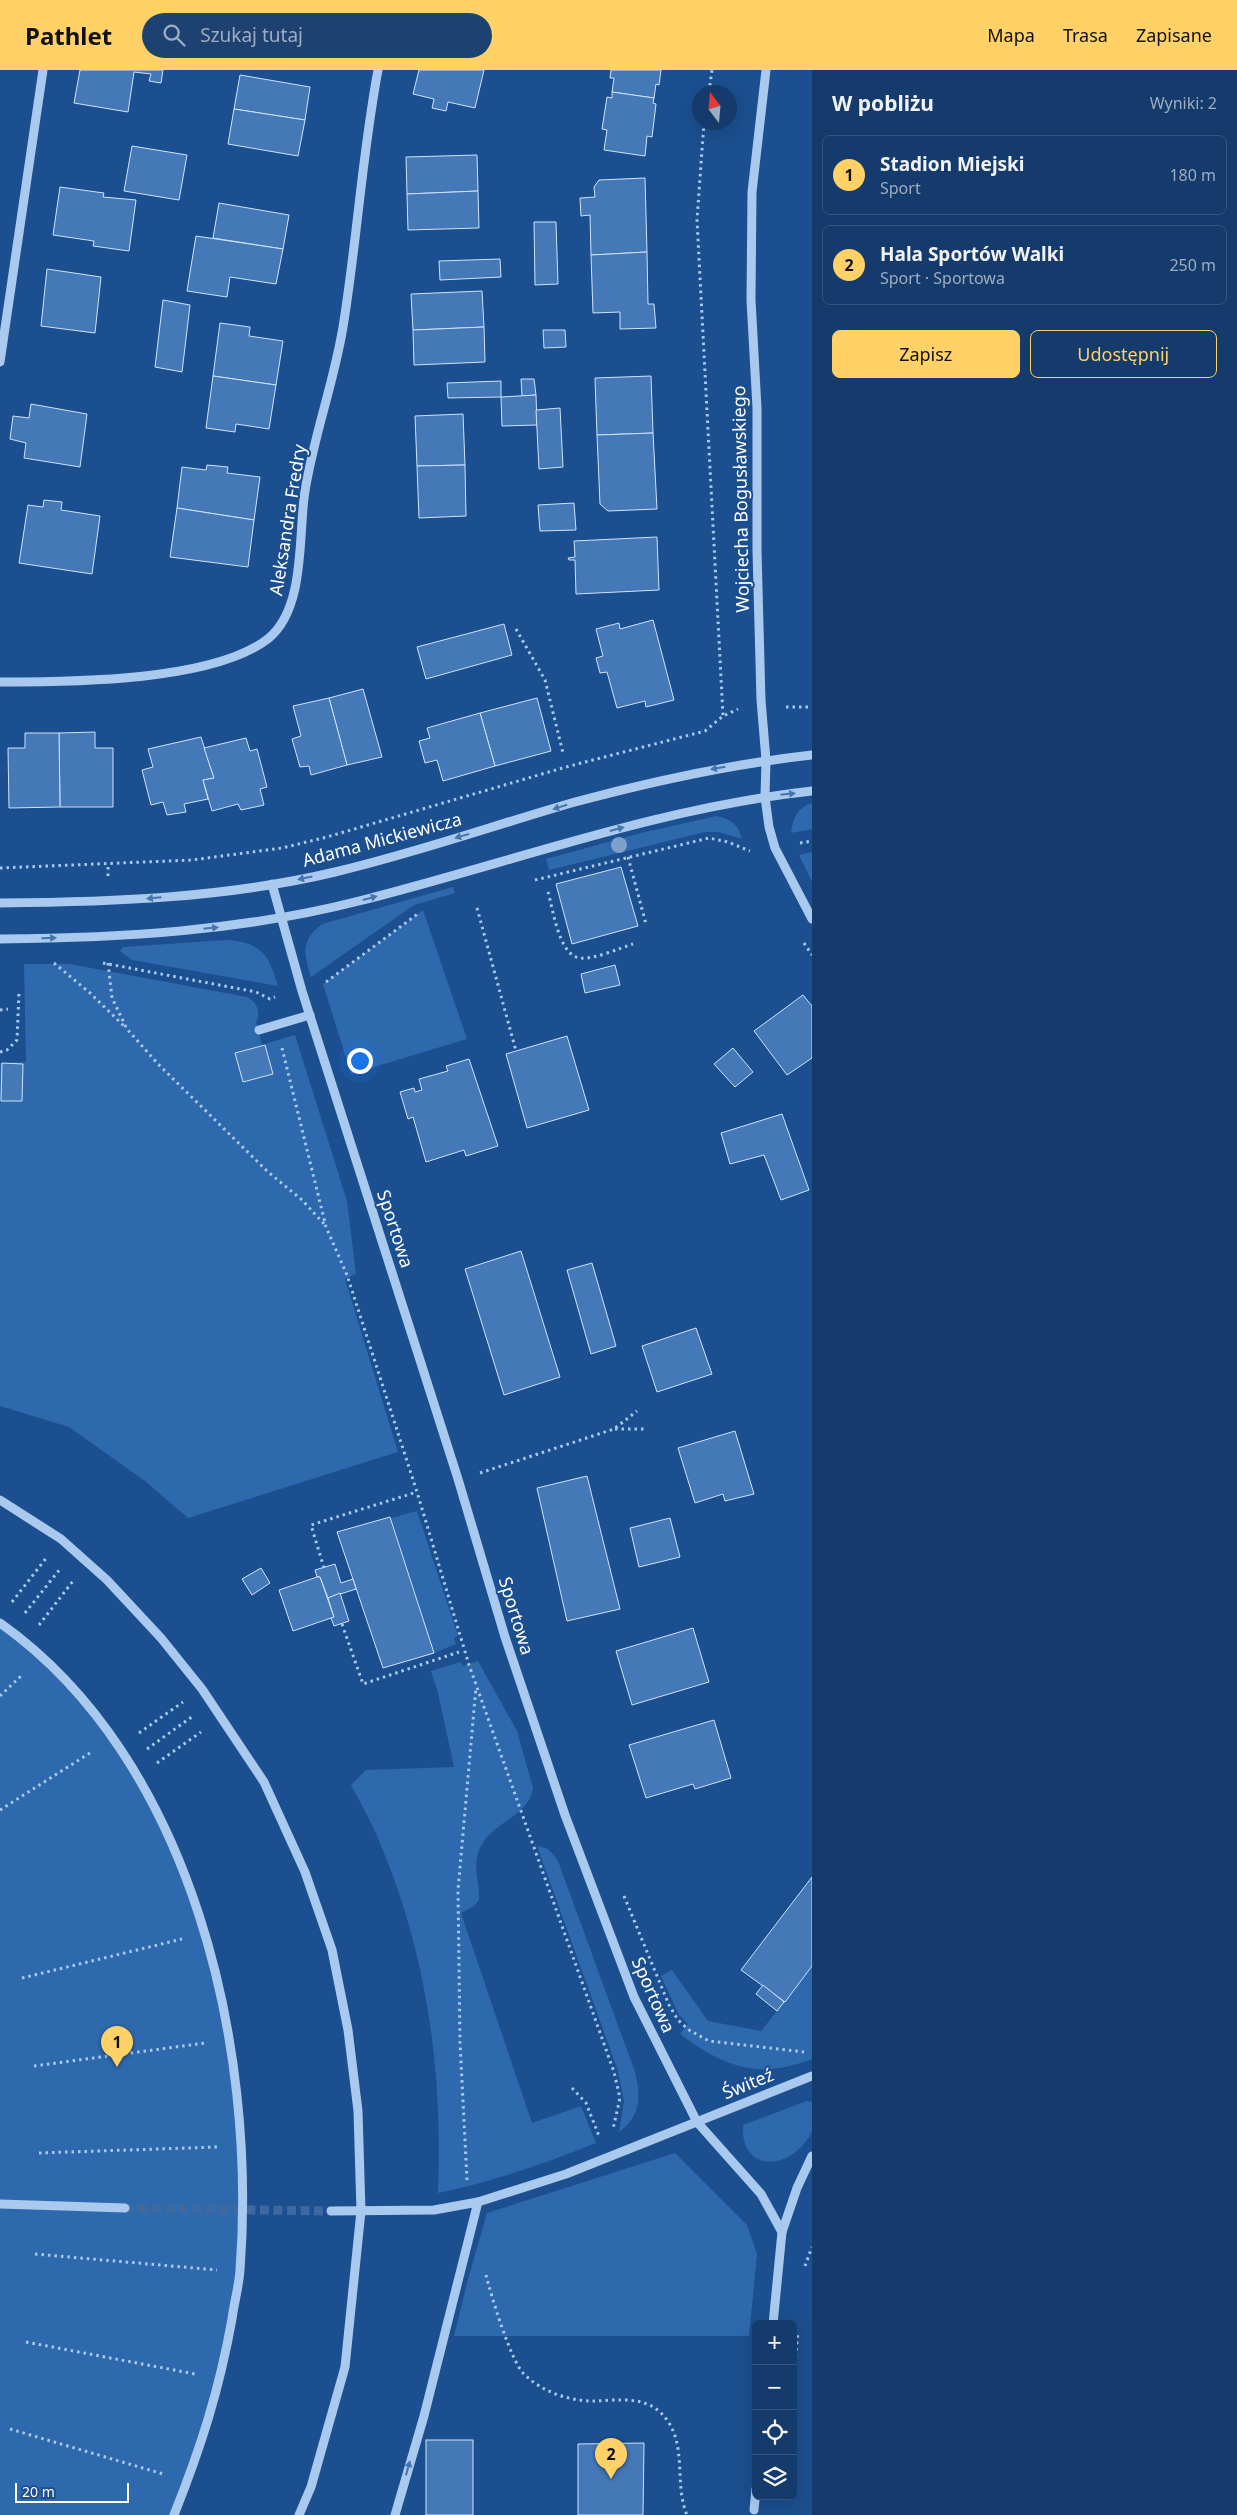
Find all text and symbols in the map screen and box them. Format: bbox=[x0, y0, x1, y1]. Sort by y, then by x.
search box bbox=[142, 13, 492, 58]
text: Pathlet bbox=[25, 19, 112, 52]
icon: search bbox=[160, 21, 188, 49]
text: Szukaj tutaj bbox=[200, 22, 303, 48]
text: Mapa bbox=[987, 23, 1035, 47]
text: Trasa bbox=[1063, 23, 1108, 47]
text: Zapisane bbox=[1136, 23, 1212, 47]
north arrow bbox=[692, 85, 737, 130]
text: W pobliżu bbox=[832, 89, 934, 117]
text: Wyniki: 2 bbox=[1150, 92, 1217, 114]
text: Stadion Miejski bbox=[880, 151, 1025, 177]
text: 1 bbox=[844, 164, 854, 186]
text: 180 m bbox=[1169, 164, 1216, 186]
text: Sport bbox=[880, 177, 921, 199]
text: Hala Sportów Walki bbox=[880, 241, 1064, 267]
text: 2 bbox=[844, 254, 854, 276]
text: 250 m bbox=[1169, 254, 1216, 276]
text: Sport · Sportowa bbox=[880, 267, 1005, 289]
button: Zapisz bbox=[832, 330, 1020, 378]
button: Udostępnij bbox=[1030, 330, 1217, 378]
street label: Wojciecha Bogusławskiego bbox=[726, 385, 754, 613]
street label: Aleksandra Fredry bbox=[263, 442, 311, 597]
one-way arrow bbox=[709, 765, 725, 773]
one-way arrow bbox=[781, 790, 797, 798]
one-way arrow bbox=[552, 803, 567, 811]
street label: Adama Mickiewicza bbox=[299, 806, 464, 872]
one-way arrow bbox=[610, 824, 625, 832]
one-way arrow bbox=[454, 832, 469, 840]
one-way arrow bbox=[297, 874, 313, 882]
one-way arrow bbox=[146, 894, 162, 902]
one-way arrow bbox=[363, 894, 378, 902]
one-way arrow bbox=[203, 924, 219, 932]
one-way arrow bbox=[41, 934, 57, 942]
your location bbox=[347, 1048, 373, 1074]
street label: Sportowa bbox=[372, 1187, 420, 1271]
street label: Sportowa bbox=[494, 1574, 540, 1658]
street label: Sportowa bbox=[627, 1953, 681, 2036]
pin: 1 bbox=[101, 2026, 133, 2067]
street label: Świteź bbox=[718, 2062, 777, 2104]
map controls bbox=[752, 2320, 797, 2500]
button: + bbox=[752, 2320, 797, 2365]
button: − bbox=[752, 2365, 797, 2410]
button: locate bbox=[752, 2410, 797, 2455]
pin: 2 bbox=[595, 2438, 627, 2479]
button: layers bbox=[752, 2455, 797, 2500]
one-way arrow bbox=[404, 2461, 412, 2476]
scale bar bbox=[15, 2480, 129, 2503]
text: 20 m bbox=[22, 2482, 55, 2501]

